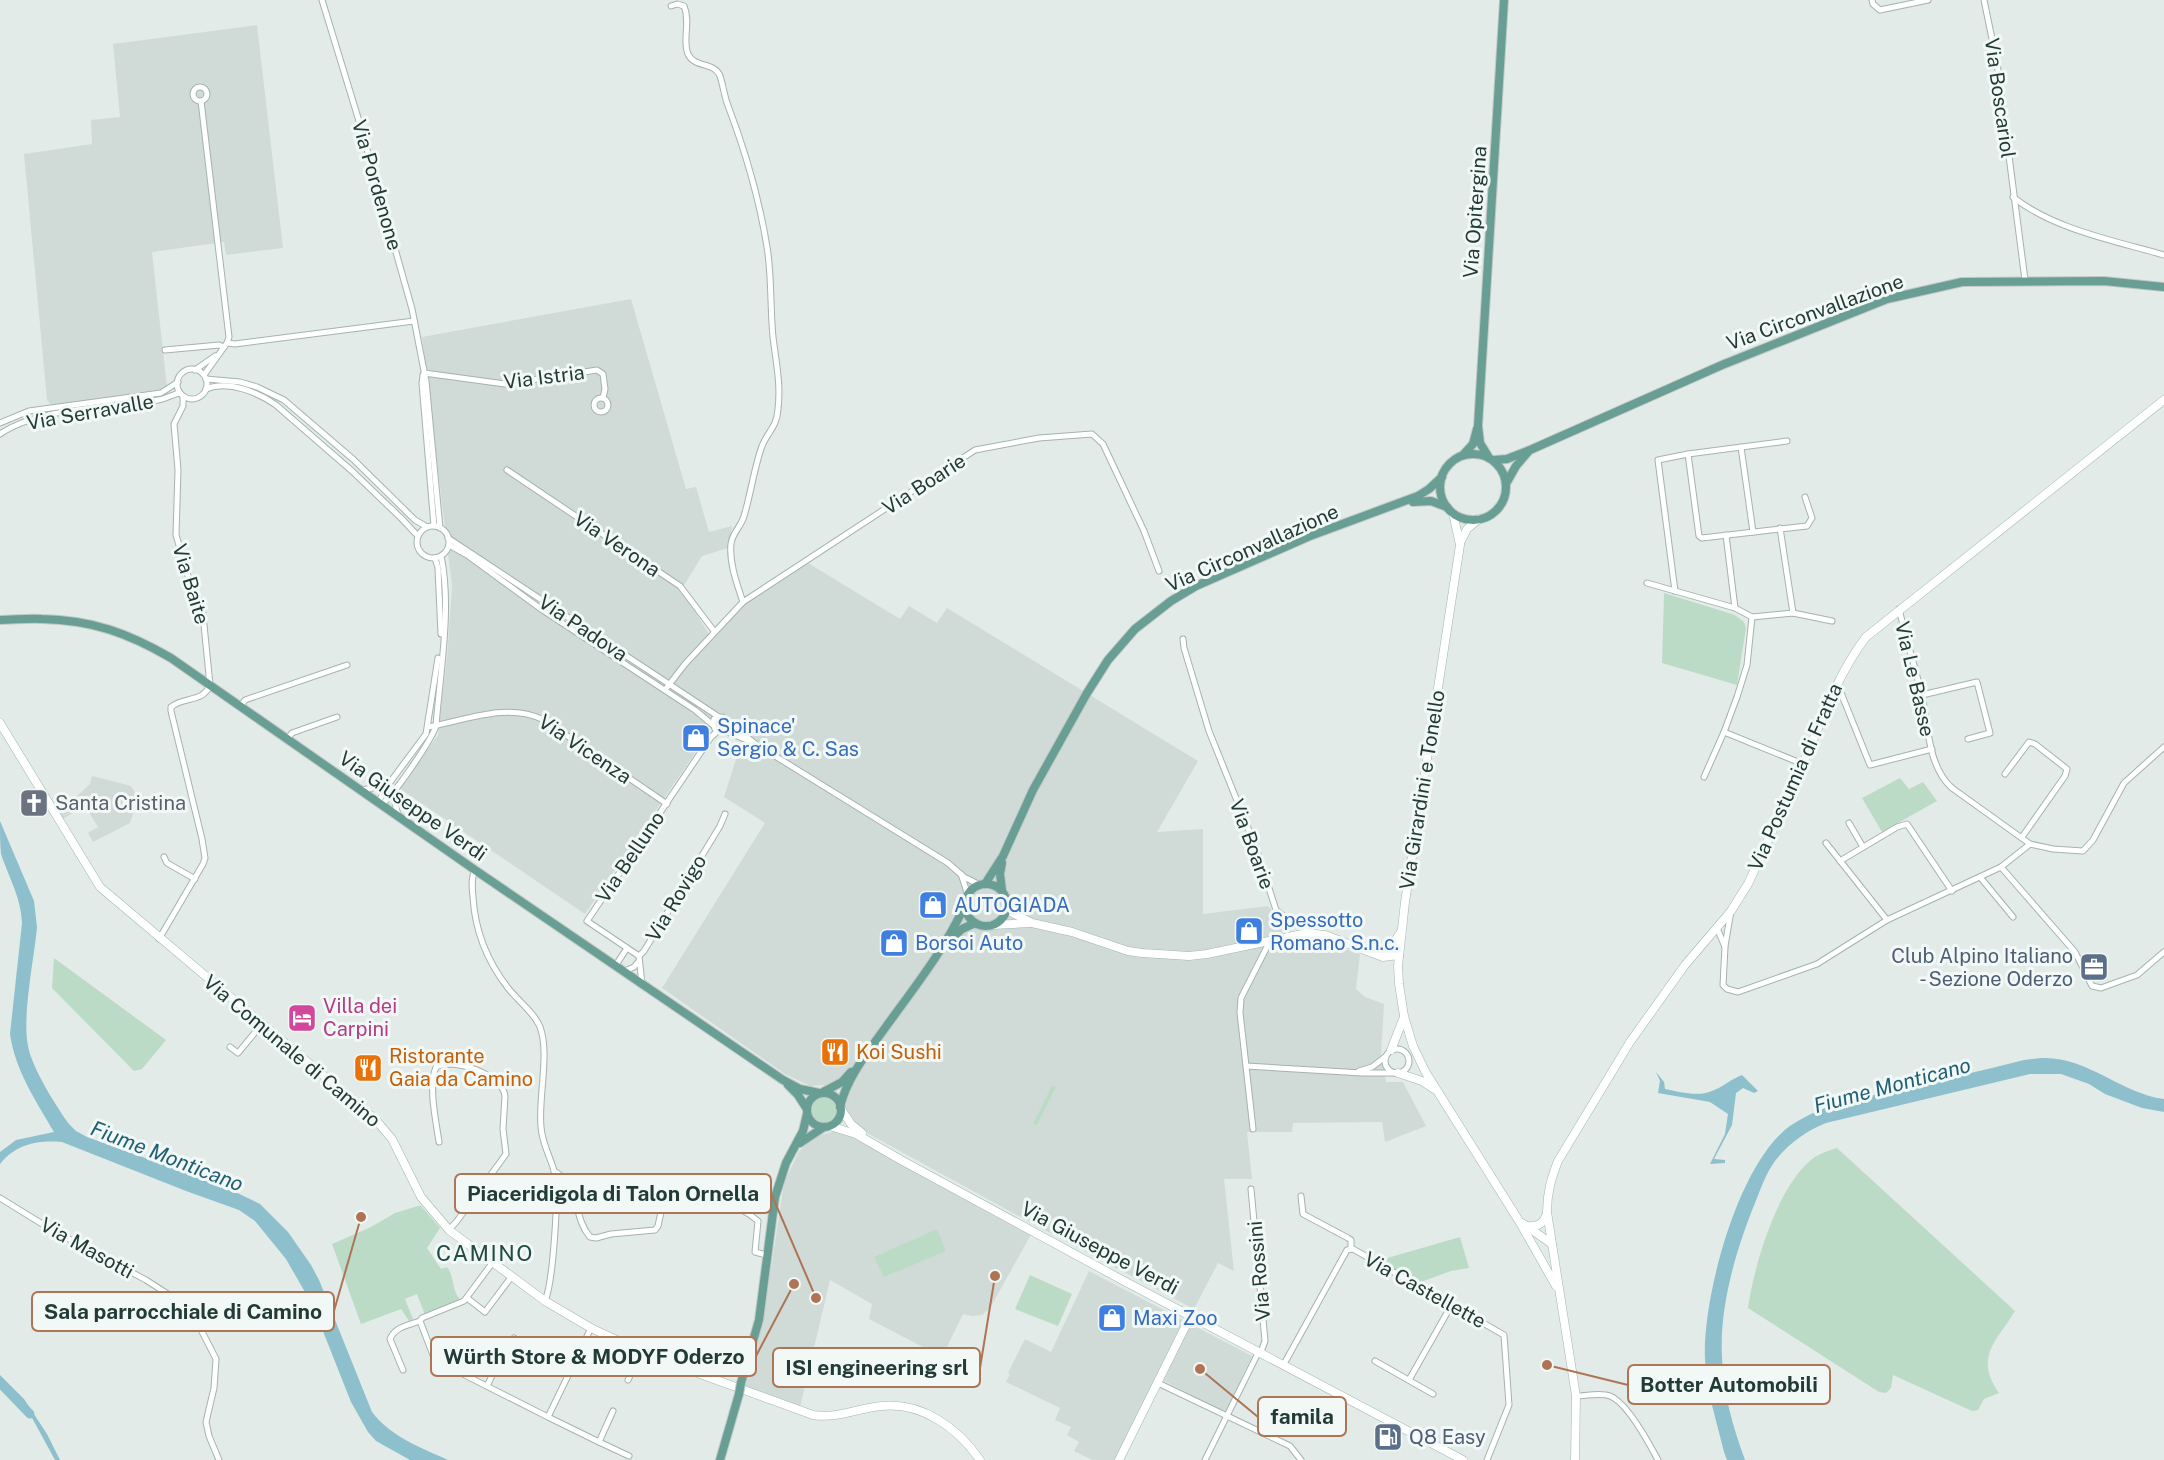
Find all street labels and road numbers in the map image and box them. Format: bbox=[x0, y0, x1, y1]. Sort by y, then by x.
street label: Via Boscariol bbox=[1980, 36, 2020, 160]
street label: Via Pordenone bbox=[347, 117, 407, 253]
street label: Via Opitergina bbox=[1458, 145, 1492, 279]
street label: Via Circonvallazione bbox=[1723, 269, 1907, 355]
street label: Via Istria bbox=[502, 360, 586, 394]
street label: Via Serravalle bbox=[25, 389, 155, 435]
street label: Via Boarie bbox=[878, 448, 970, 520]
street label: Via Circonvallazione bbox=[1162, 499, 1342, 597]
street label: Via Verona bbox=[569, 506, 665, 582]
street label: Via Baite bbox=[167, 541, 215, 627]
street label: Via Padova bbox=[534, 590, 632, 666]
street label: Via Le Basse bbox=[1890, 619, 1940, 739]
street label: Via Postumia di Fratta bbox=[1743, 680, 1847, 874]
street label: Via Girardini e Tonello bbox=[1394, 688, 1450, 892]
street label: Via Vicenza bbox=[534, 709, 636, 789]
street label: Via Giuseppe Verdi bbox=[334, 746, 492, 866]
street label: Via Boarie bbox=[1225, 796, 1279, 892]
street label: Via Belluno bbox=[591, 807, 669, 907]
street label: Via Rovigo bbox=[641, 850, 711, 946]
street label: Via Comunale di Camino bbox=[198, 970, 386, 1132]
street label: Via Giuseppe Verdi bbox=[1017, 1196, 1183, 1300]
street label: Via Masotti bbox=[36, 1212, 138, 1284]
street label: Via Rossini bbox=[1243, 1220, 1275, 1322]
street label: Via Castellette bbox=[1360, 1247, 1490, 1333]

